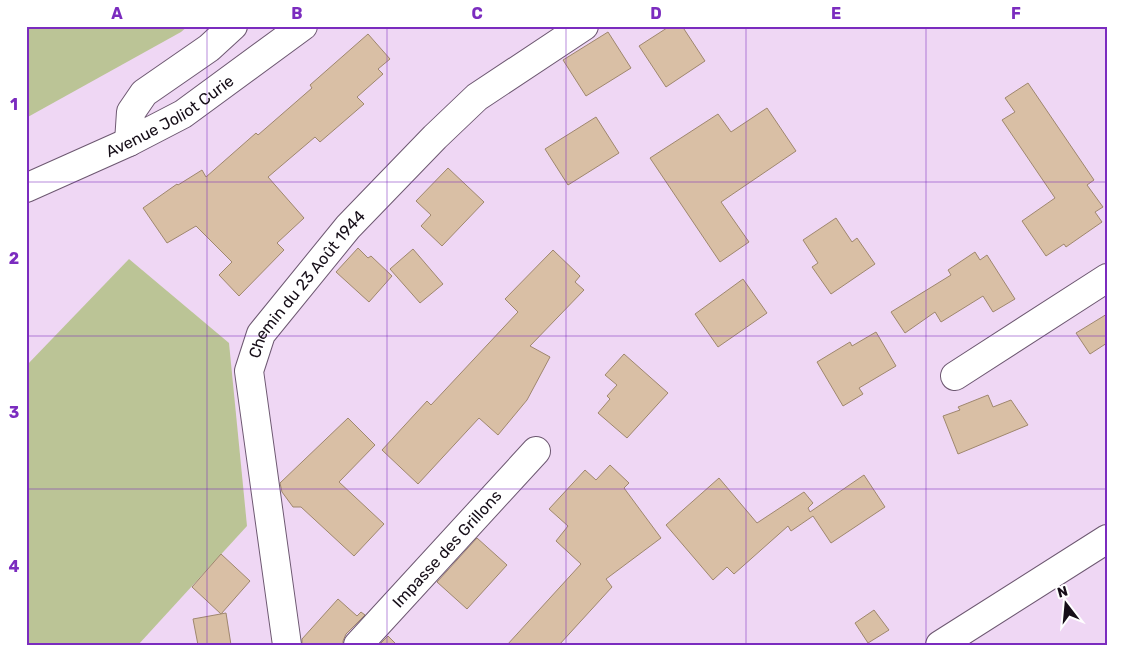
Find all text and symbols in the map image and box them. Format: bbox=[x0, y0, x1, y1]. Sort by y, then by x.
text: A bbox=[111, 4, 123, 23]
text: B bbox=[291, 4, 303, 23]
text: C bbox=[471, 4, 483, 23]
text: D bbox=[650, 4, 662, 23]
text: E bbox=[831, 4, 841, 23]
text: F bbox=[1011, 4, 1021, 23]
street label: Avenue Joliot Curie bbox=[103, 71, 237, 161]
text: 1 bbox=[10, 95, 18, 114]
street label: Chemin du 23 Août 1944 bbox=[245, 206, 369, 361]
text: 2 bbox=[9, 249, 19, 268]
text: 3 bbox=[9, 403, 19, 422]
street label: Impasse des Grillons bbox=[388, 486, 505, 611]
text: 4 bbox=[9, 557, 20, 576]
north arrow bbox=[1040, 578, 1090, 628]
text: N bbox=[1055, 582, 1070, 602]

